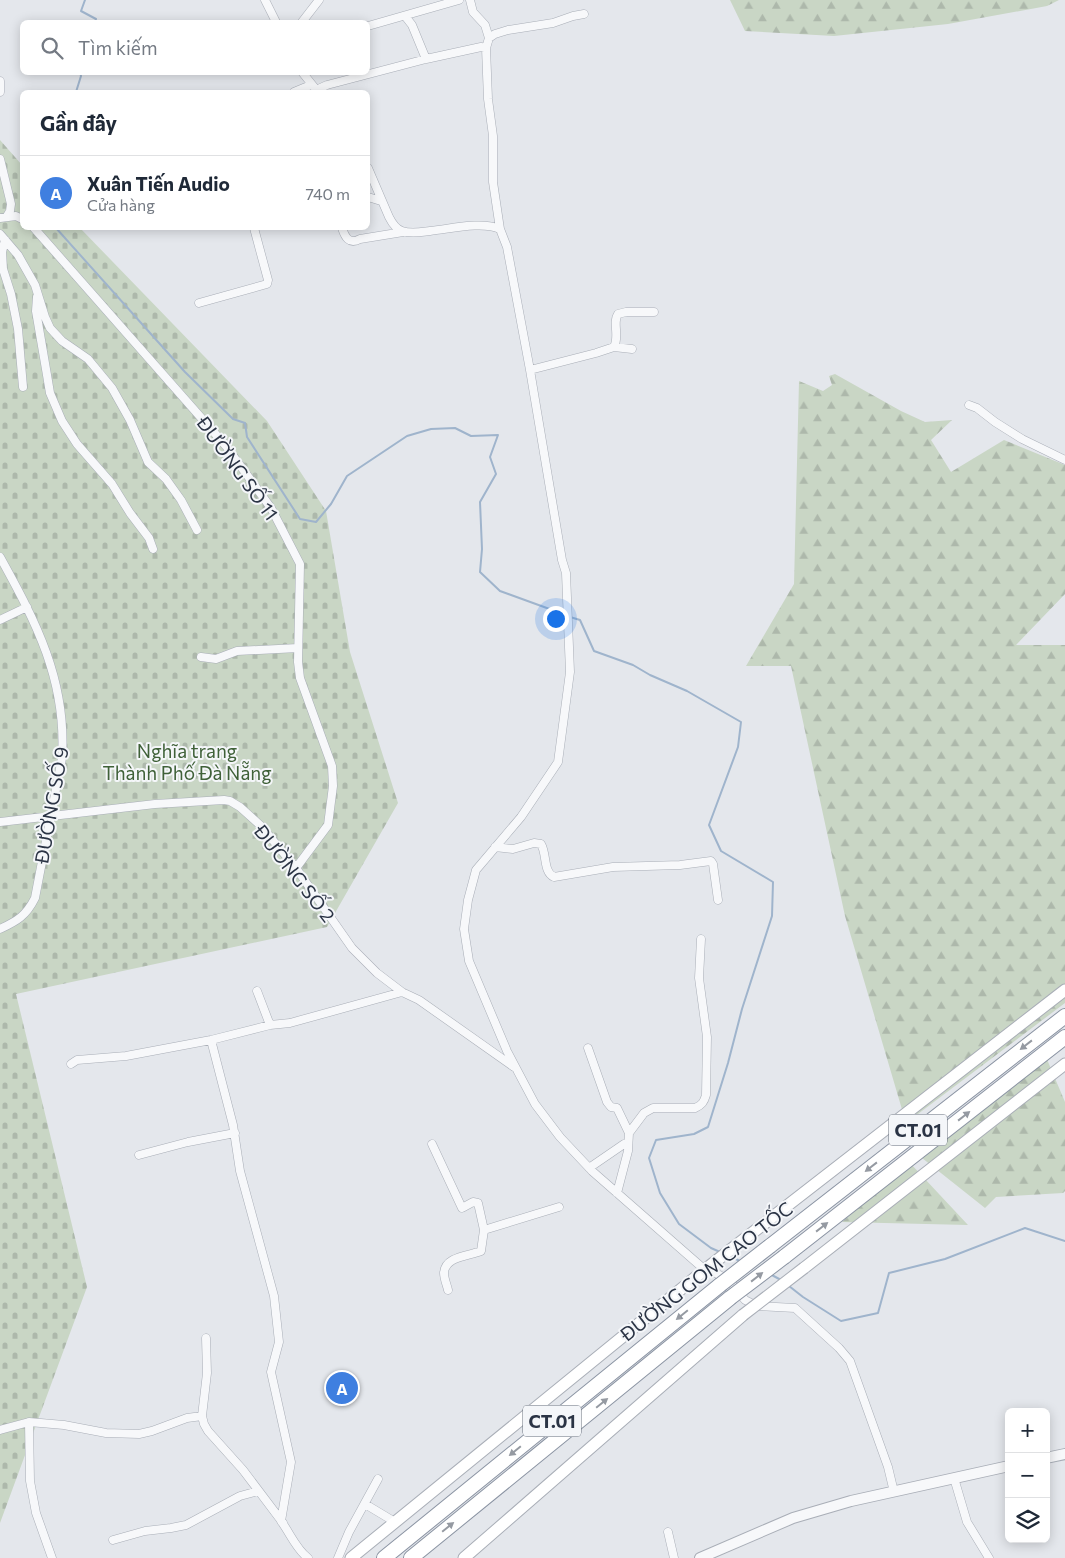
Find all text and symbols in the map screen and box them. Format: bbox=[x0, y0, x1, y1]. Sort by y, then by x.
search box bbox=[20, 20, 370, 75]
icon: search bbox=[38, 34, 66, 62]
text: Tìm kiếm bbox=[78, 36, 157, 59]
text: Gần đây bbox=[40, 110, 117, 135]
text: Xuân Tiến Audio bbox=[87, 172, 230, 195]
text: A bbox=[50, 184, 62, 203]
text: 740 m bbox=[305, 184, 350, 203]
text: Cửa hàng bbox=[87, 195, 155, 214]
street label: ĐƯỜNG SỐ 11 bbox=[192, 409, 286, 524]
your location bbox=[543, 606, 569, 632]
park label: Nghĩa trang Thành Phố Đà Nẵng bbox=[103, 739, 271, 784]
street label: ĐƯỜNG SỐ 9 bbox=[26, 744, 73, 866]
street label: ĐƯỜNG SỐ 2 bbox=[249, 817, 343, 926]
one-way arrow bbox=[1020, 1040, 1033, 1051]
one-way arrow bbox=[957, 1111, 971, 1121]
road number: CT.01 bbox=[889, 1114, 947, 1146]
one-way arrow bbox=[864, 1162, 878, 1172]
street label: ĐƯỜNG GOM CAO TỐC bbox=[613, 1194, 797, 1346]
one-way arrow bbox=[815, 1221, 828, 1232]
one-way arrow bbox=[750, 1272, 763, 1283]
one-way arrow bbox=[676, 1310, 689, 1321]
pin: A bbox=[326, 1369, 358, 1407]
one-way arrow bbox=[595, 1397, 608, 1408]
road number: CT.01 bbox=[523, 1405, 581, 1436]
map controls bbox=[1005, 1408, 1050, 1543]
button: + bbox=[1005, 1408, 1050, 1453]
one-way arrow bbox=[509, 1446, 522, 1457]
button: − bbox=[1005, 1453, 1050, 1498]
button: layers bbox=[1005, 1498, 1050, 1543]
one-way arrow bbox=[442, 1522, 455, 1533]

